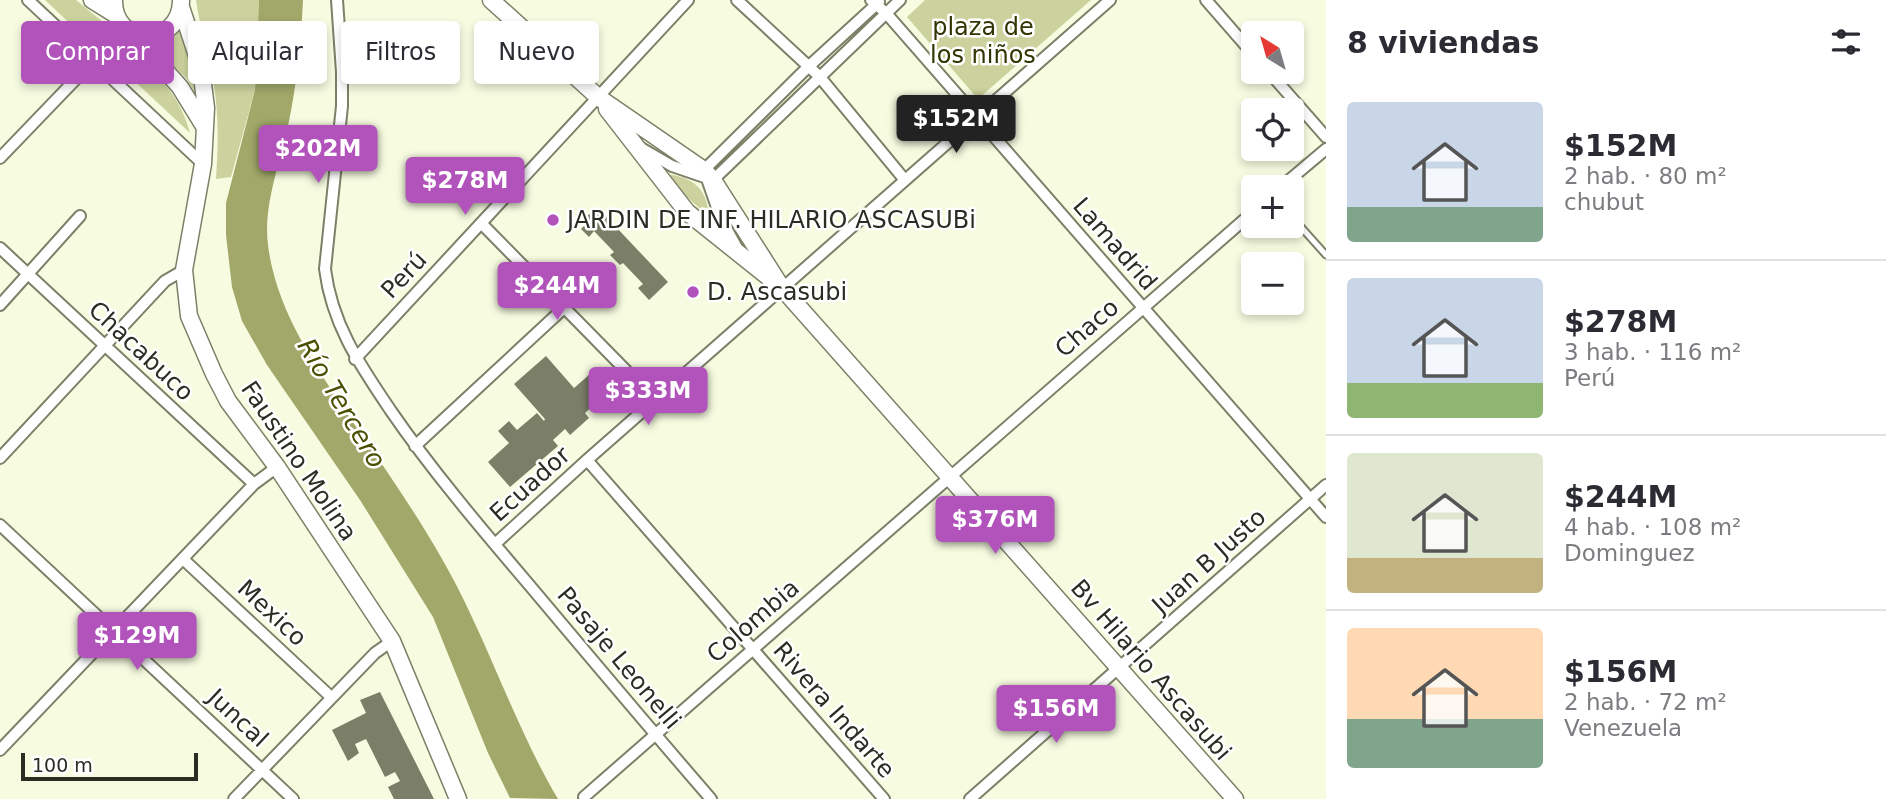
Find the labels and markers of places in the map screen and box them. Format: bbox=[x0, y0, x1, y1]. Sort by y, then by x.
pin: $152M bbox=[907, 96, 1005, 155]
pin: $202M bbox=[269, 125, 367, 185]
pin: $278M bbox=[416, 158, 514, 217]
place label: JARDIN DE INF. HILARIO ASCASUBi bbox=[565, 206, 976, 234]
marker: JARDIN DE INF. HILARIO ASCASUBi bbox=[545, 212, 561, 228]
pin: $244M bbox=[508, 262, 606, 322]
place label: D. Ascasubi bbox=[707, 278, 847, 306]
marker: D. Ascasubi bbox=[685, 284, 701, 300]
pin: $333M bbox=[599, 368, 697, 427]
pin: $376M bbox=[946, 496, 1044, 556]
pin: $129M bbox=[88, 612, 186, 672]
pin: $156M bbox=[1007, 686, 1105, 745]

